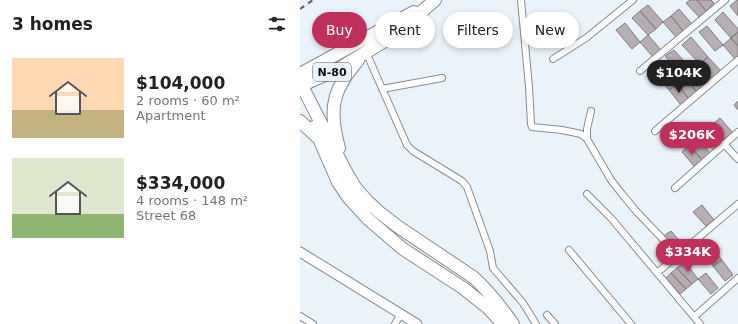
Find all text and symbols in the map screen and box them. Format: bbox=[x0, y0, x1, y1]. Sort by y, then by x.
chip: Buy bbox=[312, 12, 367, 48]
chip: Rent bbox=[375, 12, 435, 48]
chip: Filters bbox=[443, 12, 513, 48]
chip: New bbox=[521, 12, 579, 48]
icon: filters bbox=[266, 13, 288, 35]
text: 3 homes bbox=[12, 14, 93, 34]
pin: $104K bbox=[651, 60, 707, 94]
road number: N-80 bbox=[313, 63, 351, 81]
text: $104K bbox=[656, 65, 702, 80]
text: $104,000 bbox=[136, 73, 225, 93]
icon: home bbox=[44, 74, 92, 122]
text: 2 rooms · 60 m² bbox=[136, 93, 240, 108]
text: Apartment bbox=[136, 108, 206, 123]
pin: $206K bbox=[664, 122, 720, 156]
text: $206K bbox=[669, 127, 715, 142]
text: $334,000 bbox=[136, 173, 225, 193]
icon: home bbox=[44, 174, 92, 222]
text: 4 rooms · 148 m² bbox=[136, 193, 248, 208]
text: Street 68 bbox=[136, 208, 196, 223]
pin: $334K bbox=[660, 239, 716, 273]
text: $334K bbox=[665, 244, 711, 259]

